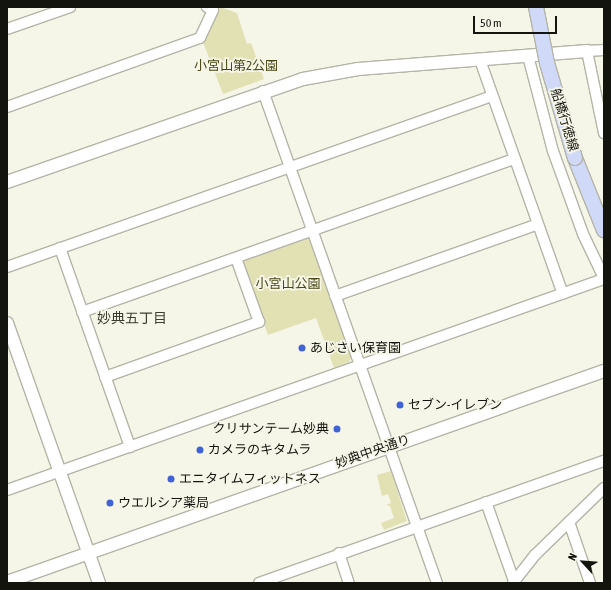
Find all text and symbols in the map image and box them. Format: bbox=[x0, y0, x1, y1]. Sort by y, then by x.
scale bar bbox=[475, 8, 559, 34]
text: 50 m bbox=[480, 16, 502, 30]
park label: 小宮山第2公園 bbox=[194, 58, 278, 74]
street label: 船橋行徳線 bbox=[547, 87, 581, 153]
park label: 小宮山公園 bbox=[256, 276, 320, 292]
district label: 妙典五丁目 bbox=[97, 310, 167, 326]
place label: あじさい保育園 bbox=[310, 340, 401, 356]
marker: あじさい保育園 bbox=[297, 343, 307, 353]
place label: セブン-イレブン bbox=[408, 397, 502, 413]
marker: セブン-イレブン bbox=[395, 400, 405, 410]
place label: クリサンテーム妙典 bbox=[212, 421, 329, 437]
marker: クリサンテーム妙典 bbox=[332, 424, 342, 434]
street label: 妙典中央通り bbox=[334, 432, 412, 472]
place label: カメラのキタムラ bbox=[208, 442, 312, 458]
marker: カメラのキタムラ bbox=[195, 445, 205, 455]
place label: エニタイムフィットネス bbox=[179, 471, 322, 487]
marker: エニタイムフィットネス bbox=[166, 474, 176, 484]
place label: ウエルシア薬局 bbox=[118, 495, 209, 511]
marker: ウエルシア薬局 bbox=[105, 498, 115, 508]
north arrow bbox=[563, 542, 603, 582]
text: N bbox=[565, 551, 579, 562]

